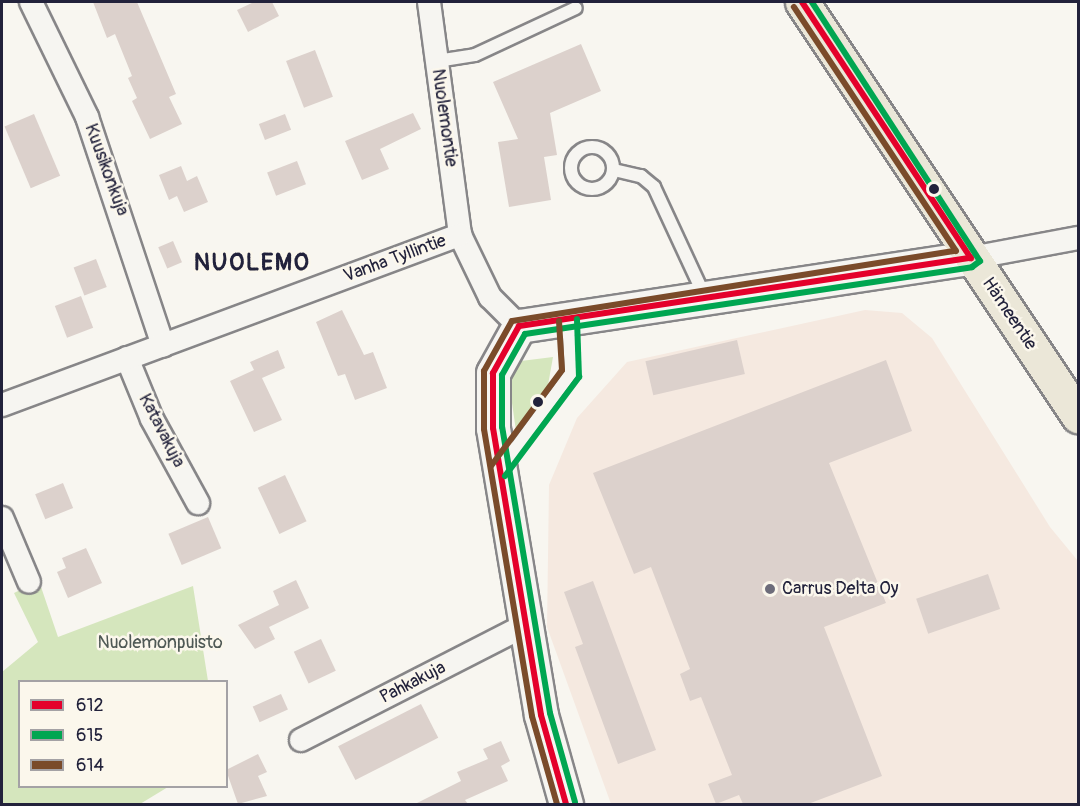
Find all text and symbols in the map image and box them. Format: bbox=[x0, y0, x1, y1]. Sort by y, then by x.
street label: Nuolemontie bbox=[426, 68, 462, 168]
street label: Kuusikonkuja bbox=[79, 121, 133, 219]
unlabelled marker bbox=[928, 183, 940, 195]
street label: Vanha Tyllintie bbox=[341, 230, 449, 288]
district label: NUOLEMO bbox=[194, 249, 310, 277]
street label: Hämeentie bbox=[977, 274, 1041, 354]
street label: Katavakuja bbox=[133, 391, 189, 471]
unlabelled marker bbox=[532, 396, 544, 408]
place label: Carrus Delta Oy bbox=[782, 578, 898, 600]
marker: Carrus Delta Oy bbox=[763, 582, 777, 596]
park label: Nuolemonpuisto bbox=[97, 632, 223, 654]
street label: Pahkakuja bbox=[376, 657, 450, 709]
legend bbox=[18, 680, 228, 788]
text: 612 bbox=[76, 694, 104, 717]
text: 615 bbox=[76, 724, 103, 747]
text: 614 bbox=[76, 754, 104, 777]

